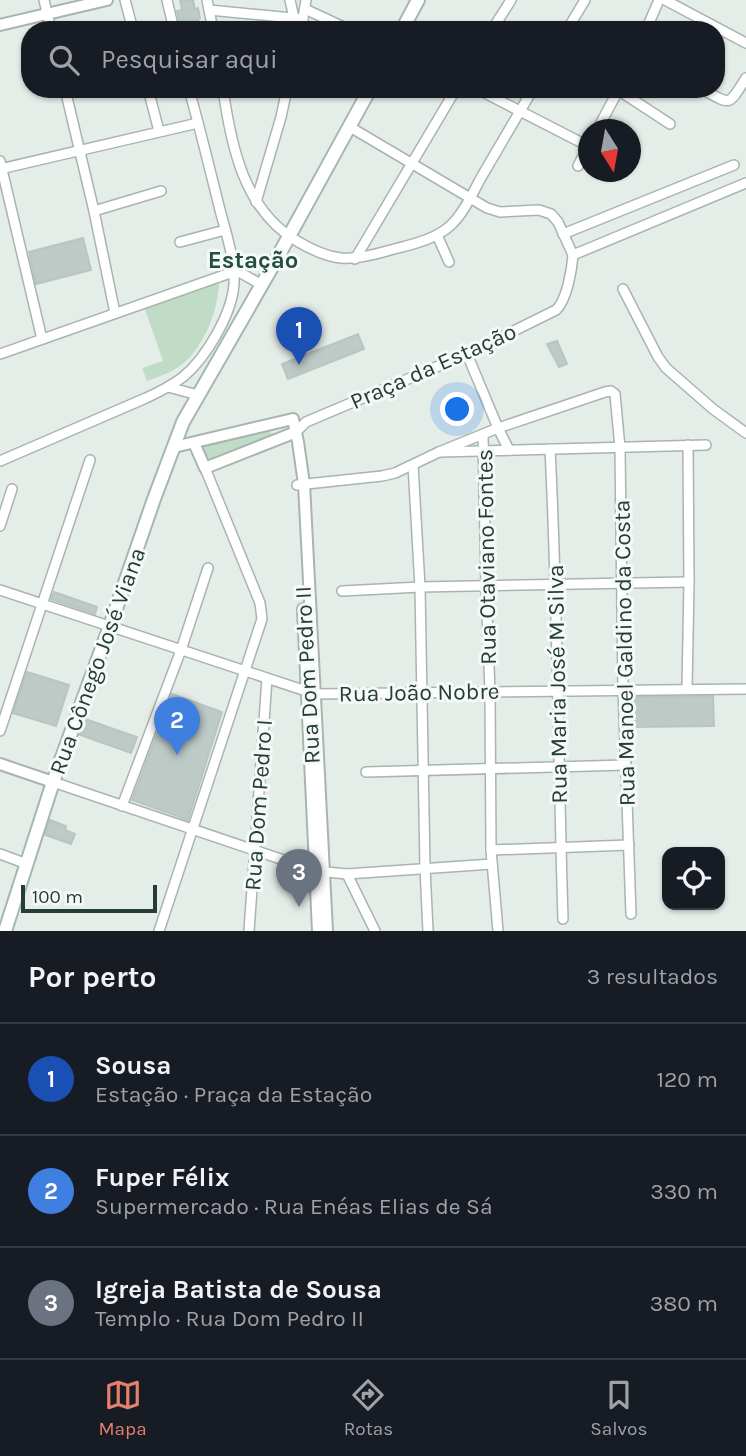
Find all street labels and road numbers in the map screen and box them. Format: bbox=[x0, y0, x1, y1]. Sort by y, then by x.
street label: Praça da Estação bbox=[346, 318, 520, 415]
street label: Rua Otaviano Fontes bbox=[471, 449, 502, 665]
street label: Rua Manoel Galdino da Costa bbox=[608, 499, 641, 806]
street label: Rua Cônego José Viana bbox=[44, 544, 151, 778]
street label: Rua Maria José M Silva bbox=[542, 564, 573, 804]
street label: Rua Dom Pedro II bbox=[289, 585, 326, 765]
street label: Rua João Nobre bbox=[338, 678, 500, 707]
street label: Rua Dom Pedro I bbox=[239, 718, 278, 892]

